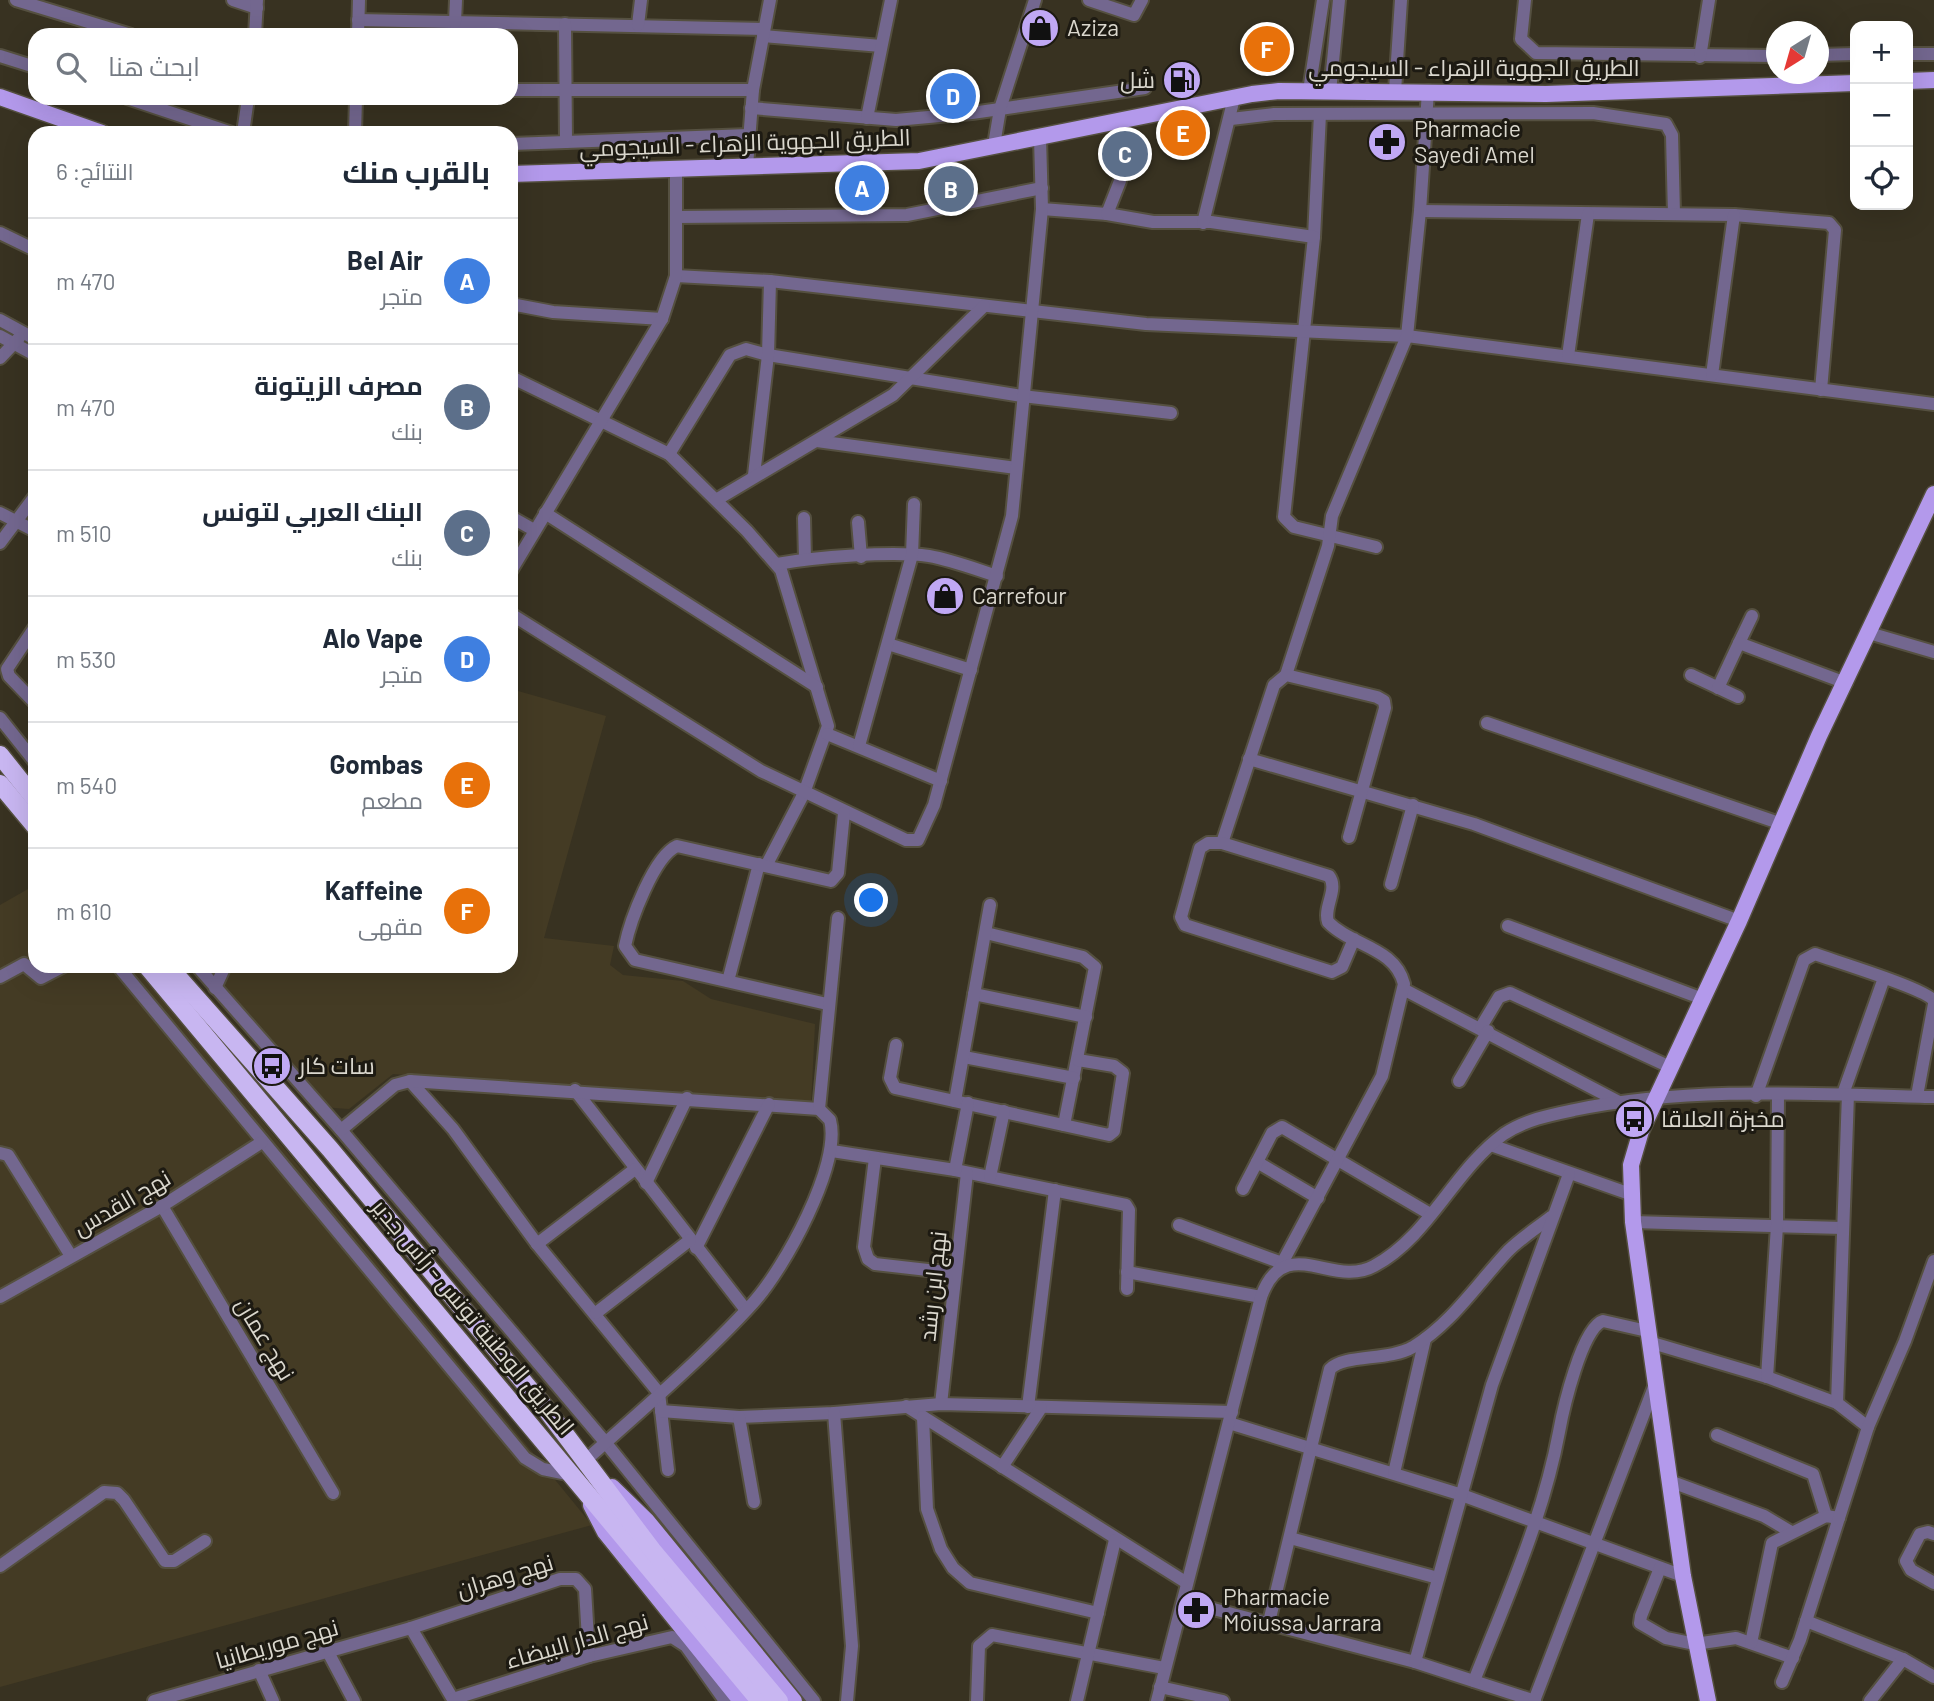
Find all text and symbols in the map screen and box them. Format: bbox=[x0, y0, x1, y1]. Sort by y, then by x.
shop icon: Aziza bbox=[1019, 7, 1061, 49]
place label: Aziza bbox=[1067, 13, 1119, 41]
north arrow bbox=[1766, 21, 1829, 84]
map controls bbox=[1850, 21, 1913, 210]
button: + bbox=[1850, 21, 1913, 84]
pin: F bbox=[1244, 23, 1290, 75]
search box bbox=[28, 28, 518, 105]
icon: search bbox=[52, 48, 90, 86]
text: ابحث هنا bbox=[108, 50, 200, 81]
street label: الطريق الجهوية الزهراء - السيجومي bbox=[1308, 53, 1640, 86]
fuel station icon: شل bbox=[1161, 59, 1203, 101]
place label: شل bbox=[1120, 65, 1155, 94]
pin: D bbox=[930, 70, 976, 122]
button: − bbox=[1850, 84, 1913, 147]
pin: E bbox=[1160, 107, 1206, 159]
place label: Pharmacie Sayedi Amel bbox=[1414, 114, 1535, 168]
pharmacy icon: Pharmacie Sayedi Amel bbox=[1366, 121, 1408, 163]
street label: الطريق الجهوية الزهراء - السيجومي bbox=[579, 122, 911, 167]
pin: C bbox=[1102, 128, 1148, 180]
button: locate bbox=[1850, 147, 1913, 210]
text: بالقرب منك bbox=[342, 153, 490, 189]
text: النتائج: 6 bbox=[56, 157, 134, 185]
pin: A bbox=[839, 162, 885, 214]
pin: B bbox=[928, 163, 974, 215]
text: Bel Air bbox=[347, 244, 423, 275]
text: 470 m bbox=[56, 267, 116, 295]
text: A bbox=[459, 267, 475, 295]
text: متجر bbox=[381, 282, 423, 310]
text: مصرف الزيتونة bbox=[254, 369, 423, 400]
text: 470 m bbox=[56, 393, 116, 421]
text: B bbox=[460, 393, 474, 421]
text: بنك bbox=[391, 417, 423, 445]
text: البنك العربي لتونس bbox=[202, 495, 423, 526]
text: 510 m bbox=[56, 519, 112, 547]
text: C bbox=[460, 519, 474, 547]
text: بنك bbox=[391, 543, 423, 571]
shop icon: Carrefour bbox=[924, 575, 966, 617]
place label: Carrefour bbox=[972, 581, 1067, 609]
text: Alo Vape bbox=[322, 622, 423, 653]
text: 530 m bbox=[56, 645, 116, 673]
text: D bbox=[460, 645, 474, 673]
text: متجر bbox=[381, 660, 423, 688]
text: Gombas bbox=[329, 748, 423, 779]
text: 540 m bbox=[56, 771, 117, 799]
text: E bbox=[460, 771, 474, 799]
text: مطعم bbox=[361, 786, 423, 814]
text: Kaffeine bbox=[325, 874, 423, 905]
your location bbox=[854, 883, 888, 917]
text: 610 m bbox=[56, 897, 112, 925]
text: F bbox=[461, 897, 473, 925]
text: مقهى bbox=[358, 912, 423, 940]
bus stop icon: سات كار bbox=[251, 1045, 293, 1087]
place label: سات كار bbox=[297, 1051, 375, 1079]
bus stop icon: مخبزة العلاقا bbox=[1613, 1098, 1655, 1140]
place label: مخبزة العلاقا bbox=[1661, 1104, 1785, 1132]
street label: نهج القدس bbox=[68, 1163, 177, 1244]
street label: الطريق الوطنية تونس - رأس جدير bbox=[365, 1191, 581, 1441]
street label: نهج ابن رشد bbox=[912, 1229, 955, 1343]
street label: نهج عمان bbox=[228, 1292, 301, 1387]
street label: نهج وهران bbox=[453, 1547, 557, 1606]
place label: Pharmacie Moiussa Jarrara bbox=[1223, 1582, 1382, 1636]
pharmacy icon: Pharmacie Moiussa Jarrara bbox=[1175, 1589, 1217, 1631]
street label: نهج الدار البيضاء bbox=[502, 1606, 652, 1677]
street label: نهج موريطانيا bbox=[212, 1612, 342, 1677]

